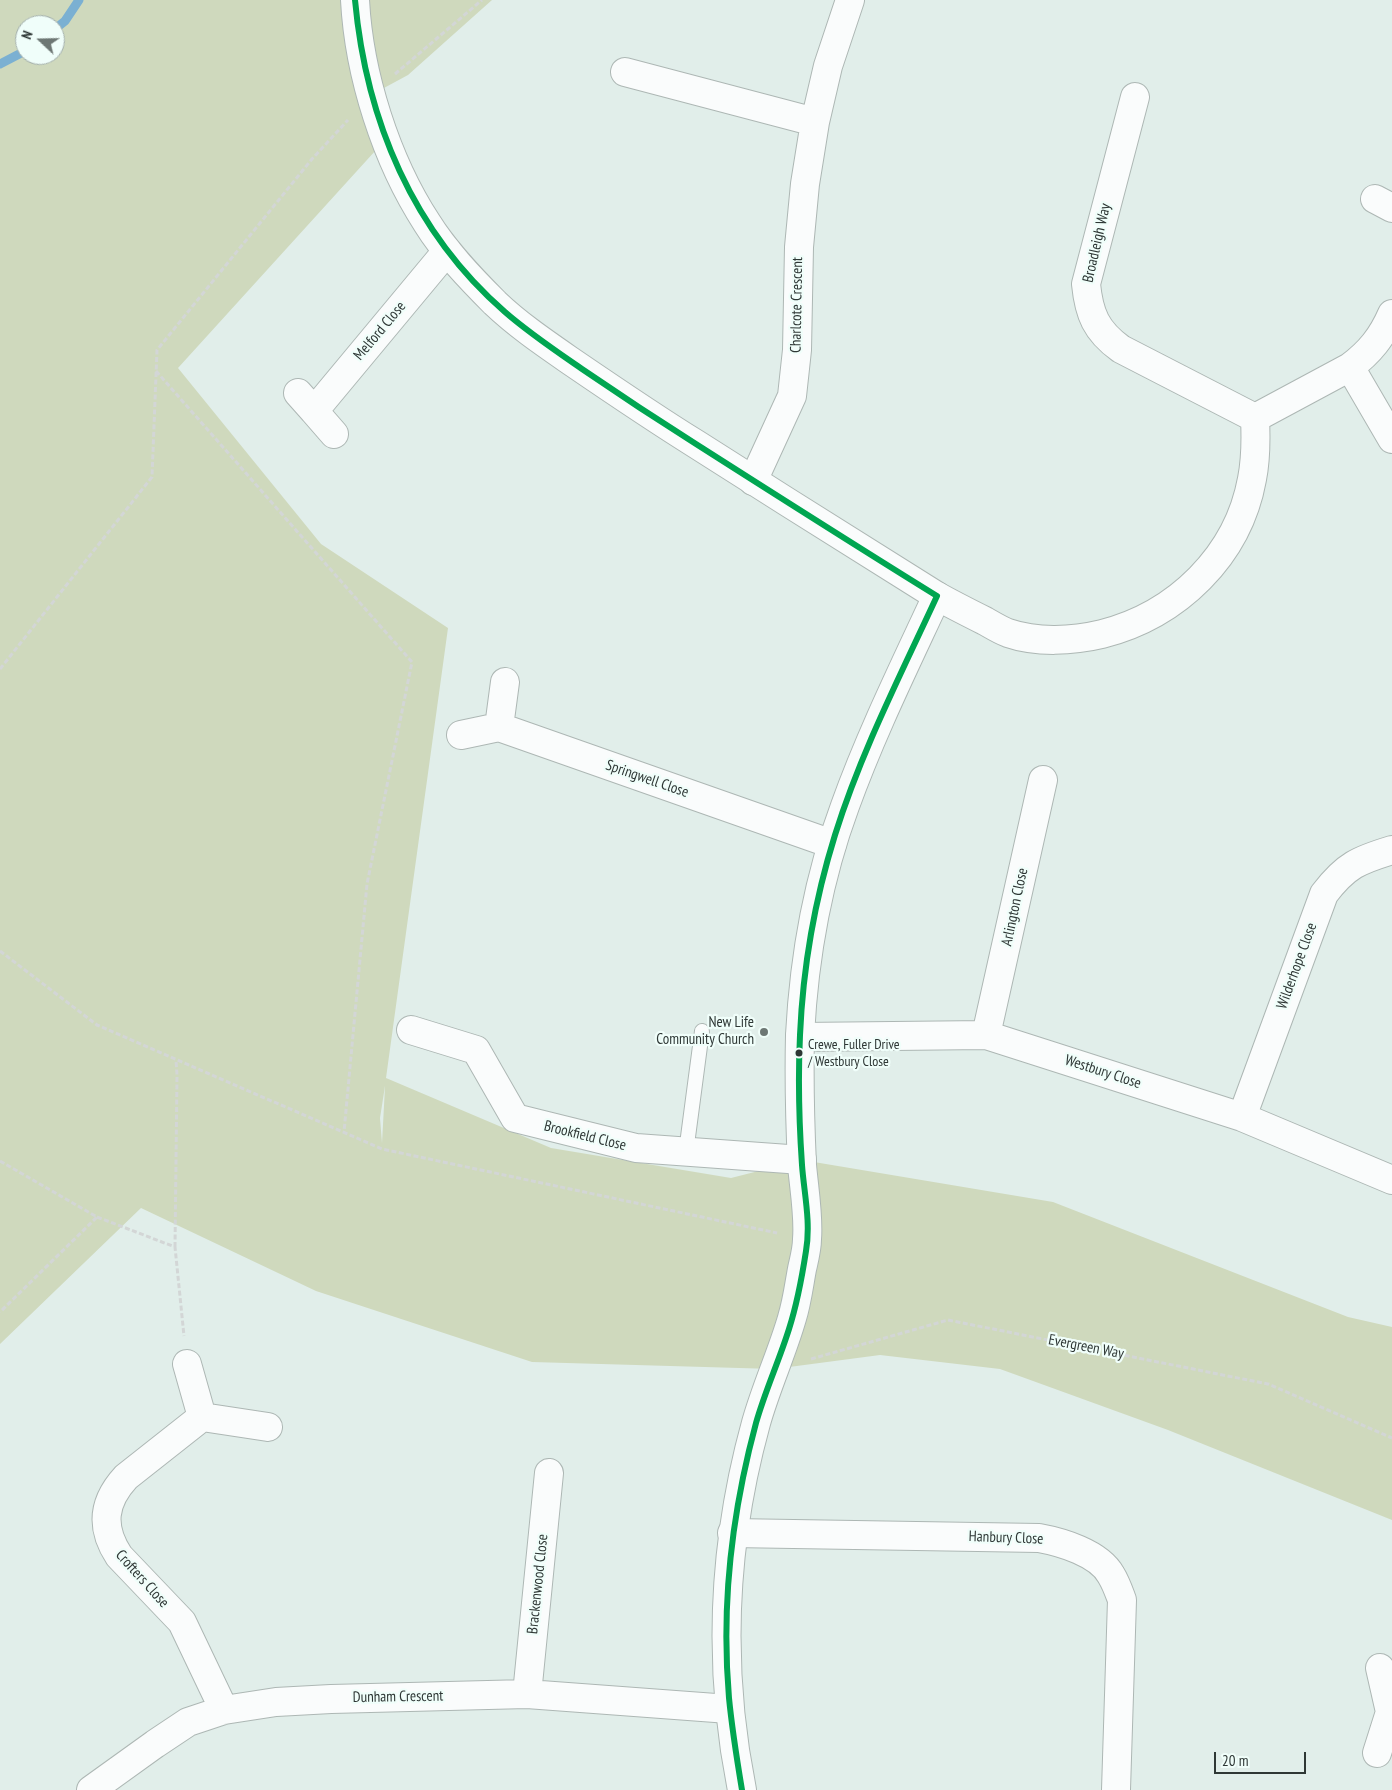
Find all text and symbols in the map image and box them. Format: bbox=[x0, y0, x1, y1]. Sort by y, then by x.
north arrow bbox=[15, 15, 65, 65]
text: N bbox=[17, 28, 37, 42]
street label: Broadleigh Way bbox=[1079, 202, 1115, 284]
street label: Charlcote Crescent bbox=[787, 257, 807, 353]
street label: Melford Close bbox=[350, 298, 410, 364]
street label: Springwell Close bbox=[603, 756, 691, 802]
street label: Arlington Close bbox=[998, 866, 1032, 948]
street label: Wilderhope Close bbox=[1273, 920, 1321, 1012]
place label: New Life Community Church bbox=[656, 1014, 754, 1049]
marker: New Life Community Church bbox=[758, 1026, 770, 1038]
place label: Crewe, Fuller Drive / Westbury Close bbox=[808, 1037, 900, 1070]
marker: Crewe, Fuller Drive / Westbury Close bbox=[794, 1048, 804, 1058]
street label: Westbury Close bbox=[1063, 1051, 1143, 1093]
street label: Brookfield Close bbox=[542, 1117, 628, 1155]
street label: Evergreen Way bbox=[1047, 1331, 1125, 1363]
street label: Hanbury Close bbox=[968, 1528, 1044, 1548]
street label: Brackenwood Close bbox=[524, 1533, 552, 1635]
street label: Crofters Close bbox=[111, 1546, 173, 1612]
street label: Dunham Crescent bbox=[353, 1687, 443, 1707]
scale bar bbox=[1217, 1742, 1310, 1774]
text: 20 m bbox=[1222, 1751, 1248, 1770]

